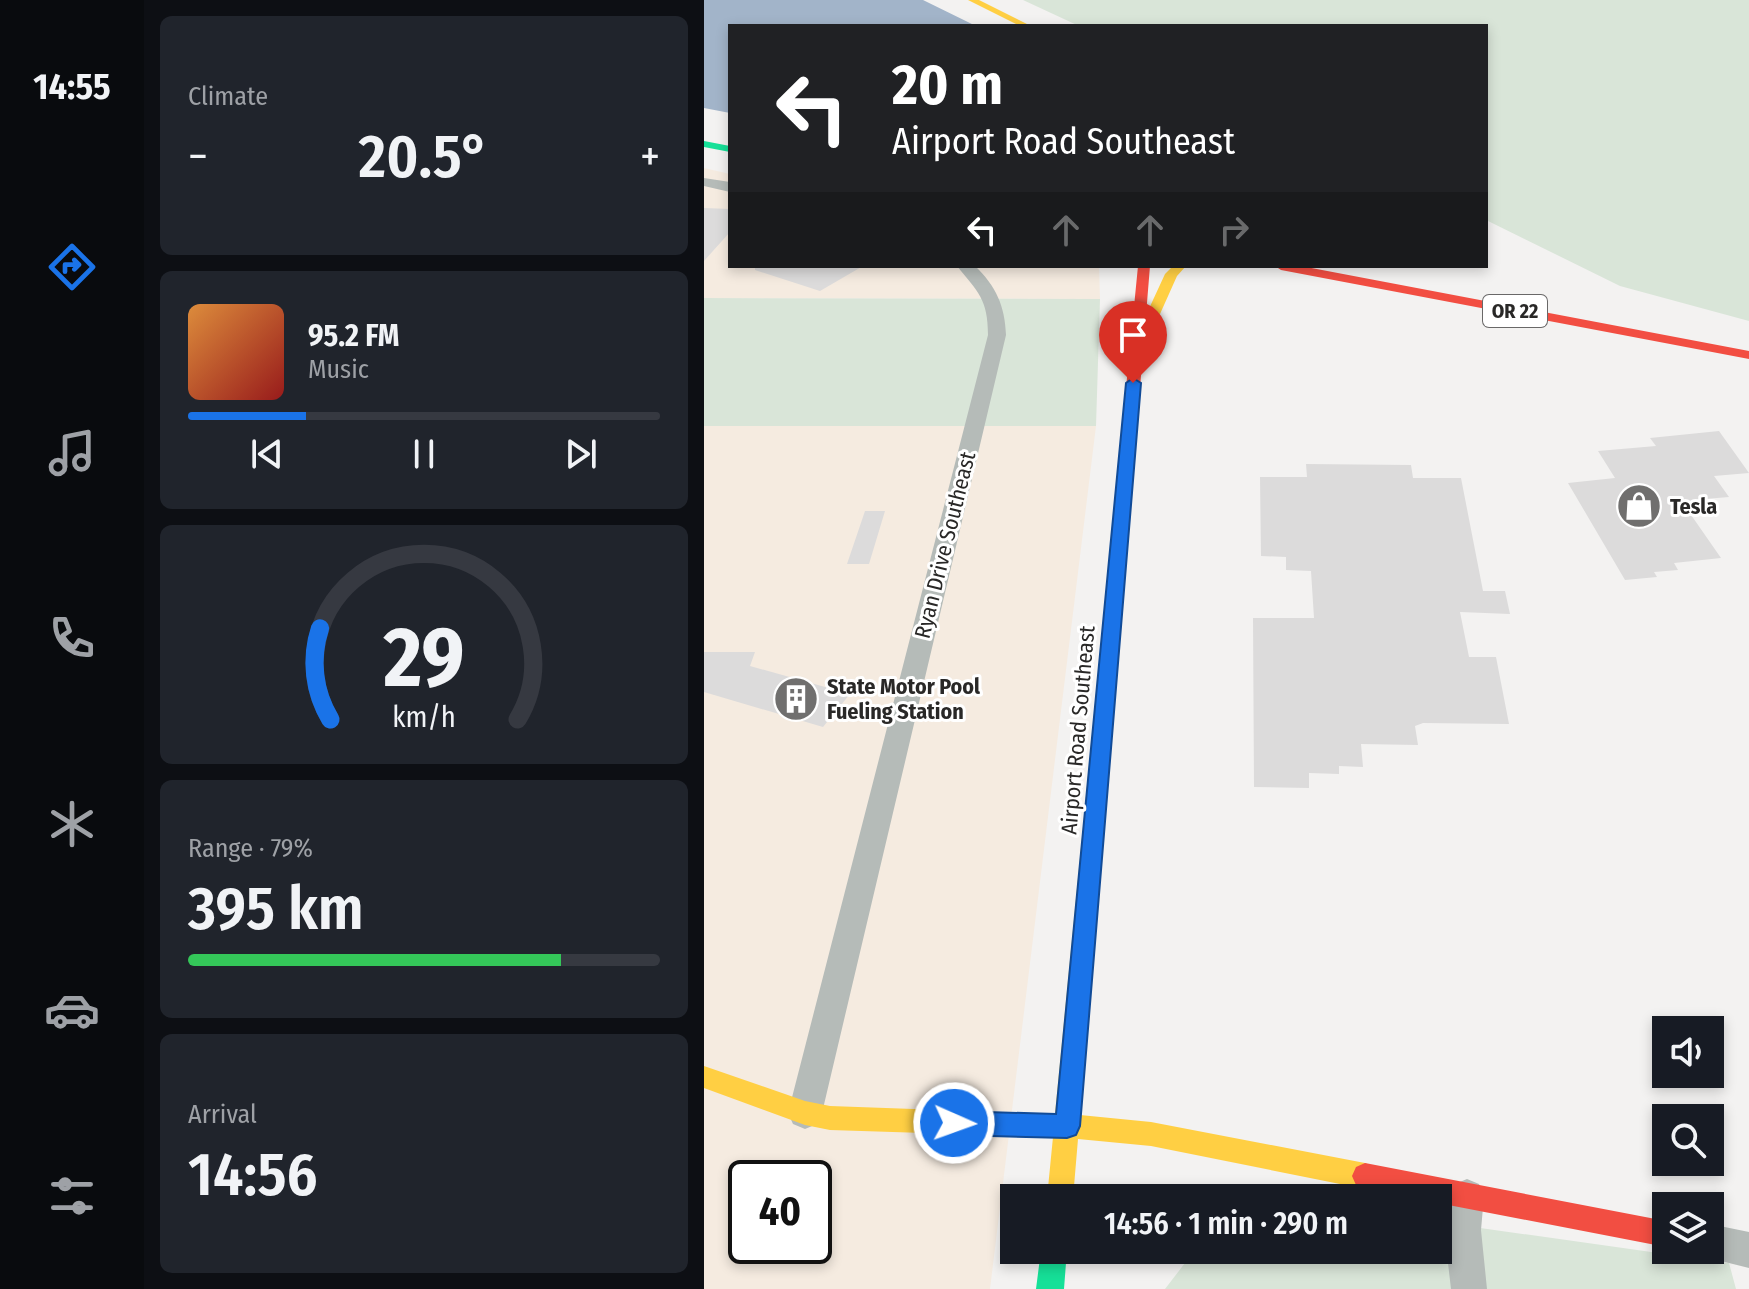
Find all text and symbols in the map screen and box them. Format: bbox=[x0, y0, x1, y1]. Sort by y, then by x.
text: 20 m bbox=[892, 52, 1003, 119]
icon: left bbox=[760, 56, 864, 160]
text: 14:55 bbox=[33, 65, 111, 109]
text: Climate bbox=[188, 81, 268, 112]
text: Airport Road Southeast bbox=[892, 120, 1235, 164]
text: 20.5° bbox=[359, 121, 489, 193]
text: − bbox=[188, 130, 208, 183]
text: + bbox=[640, 130, 660, 183]
icon: left bbox=[960, 208, 1004, 252]
icon: ahead bbox=[1044, 208, 1088, 252]
icon: ahead bbox=[1128, 208, 1172, 252]
icon: right bbox=[1212, 208, 1256, 252]
icon: directions bbox=[44, 239, 100, 295]
road number: OR 22 bbox=[1483, 295, 1547, 327]
pin bbox=[1099, 301, 1167, 383]
icon: arrive bbox=[1111, 313, 1155, 357]
text: 95.2 FM bbox=[308, 318, 399, 354]
text: Music bbox=[308, 354, 369, 385]
icon: music bbox=[44, 425, 100, 481]
icon: previous bbox=[245, 432, 289, 476]
icon: pause bbox=[402, 432, 446, 476]
icon: next bbox=[559, 432, 603, 476]
street label: Ryan Drive Southeast bbox=[909, 448, 981, 641]
shop icon: Tesla bbox=[1615, 482, 1663, 530]
place label: Tesla bbox=[1670, 493, 1717, 520]
text: 29 bbox=[382, 608, 465, 708]
icon: phone bbox=[44, 610, 100, 666]
street label: Airport Road Southeast bbox=[1055, 624, 1101, 836]
place label: State Motor Pool Fueling Station bbox=[827, 673, 981, 725]
building icon: State Motor Pool Fueling Station bbox=[772, 675, 820, 723]
text: km/h bbox=[392, 701, 456, 736]
icon: climate bbox=[44, 796, 100, 852]
text: Range · 79% bbox=[188, 833, 313, 864]
text: 395 km bbox=[188, 873, 364, 945]
icon: car bbox=[44, 982, 100, 1038]
map controls bbox=[1652, 1016, 1724, 1264]
button: sound bbox=[1652, 1016, 1724, 1088]
position arrow bbox=[912, 1081, 996, 1165]
text: Arrival bbox=[188, 1099, 257, 1130]
button: search bbox=[1652, 1104, 1724, 1176]
text: 14:56 bbox=[188, 1139, 317, 1211]
speed limit sign: 40 bbox=[728, 1160, 832, 1264]
icon: filters bbox=[44, 1168, 100, 1224]
button: layers bbox=[1652, 1192, 1724, 1264]
text: 14:56 · 1 min · 290 m bbox=[1104, 1206, 1348, 1242]

